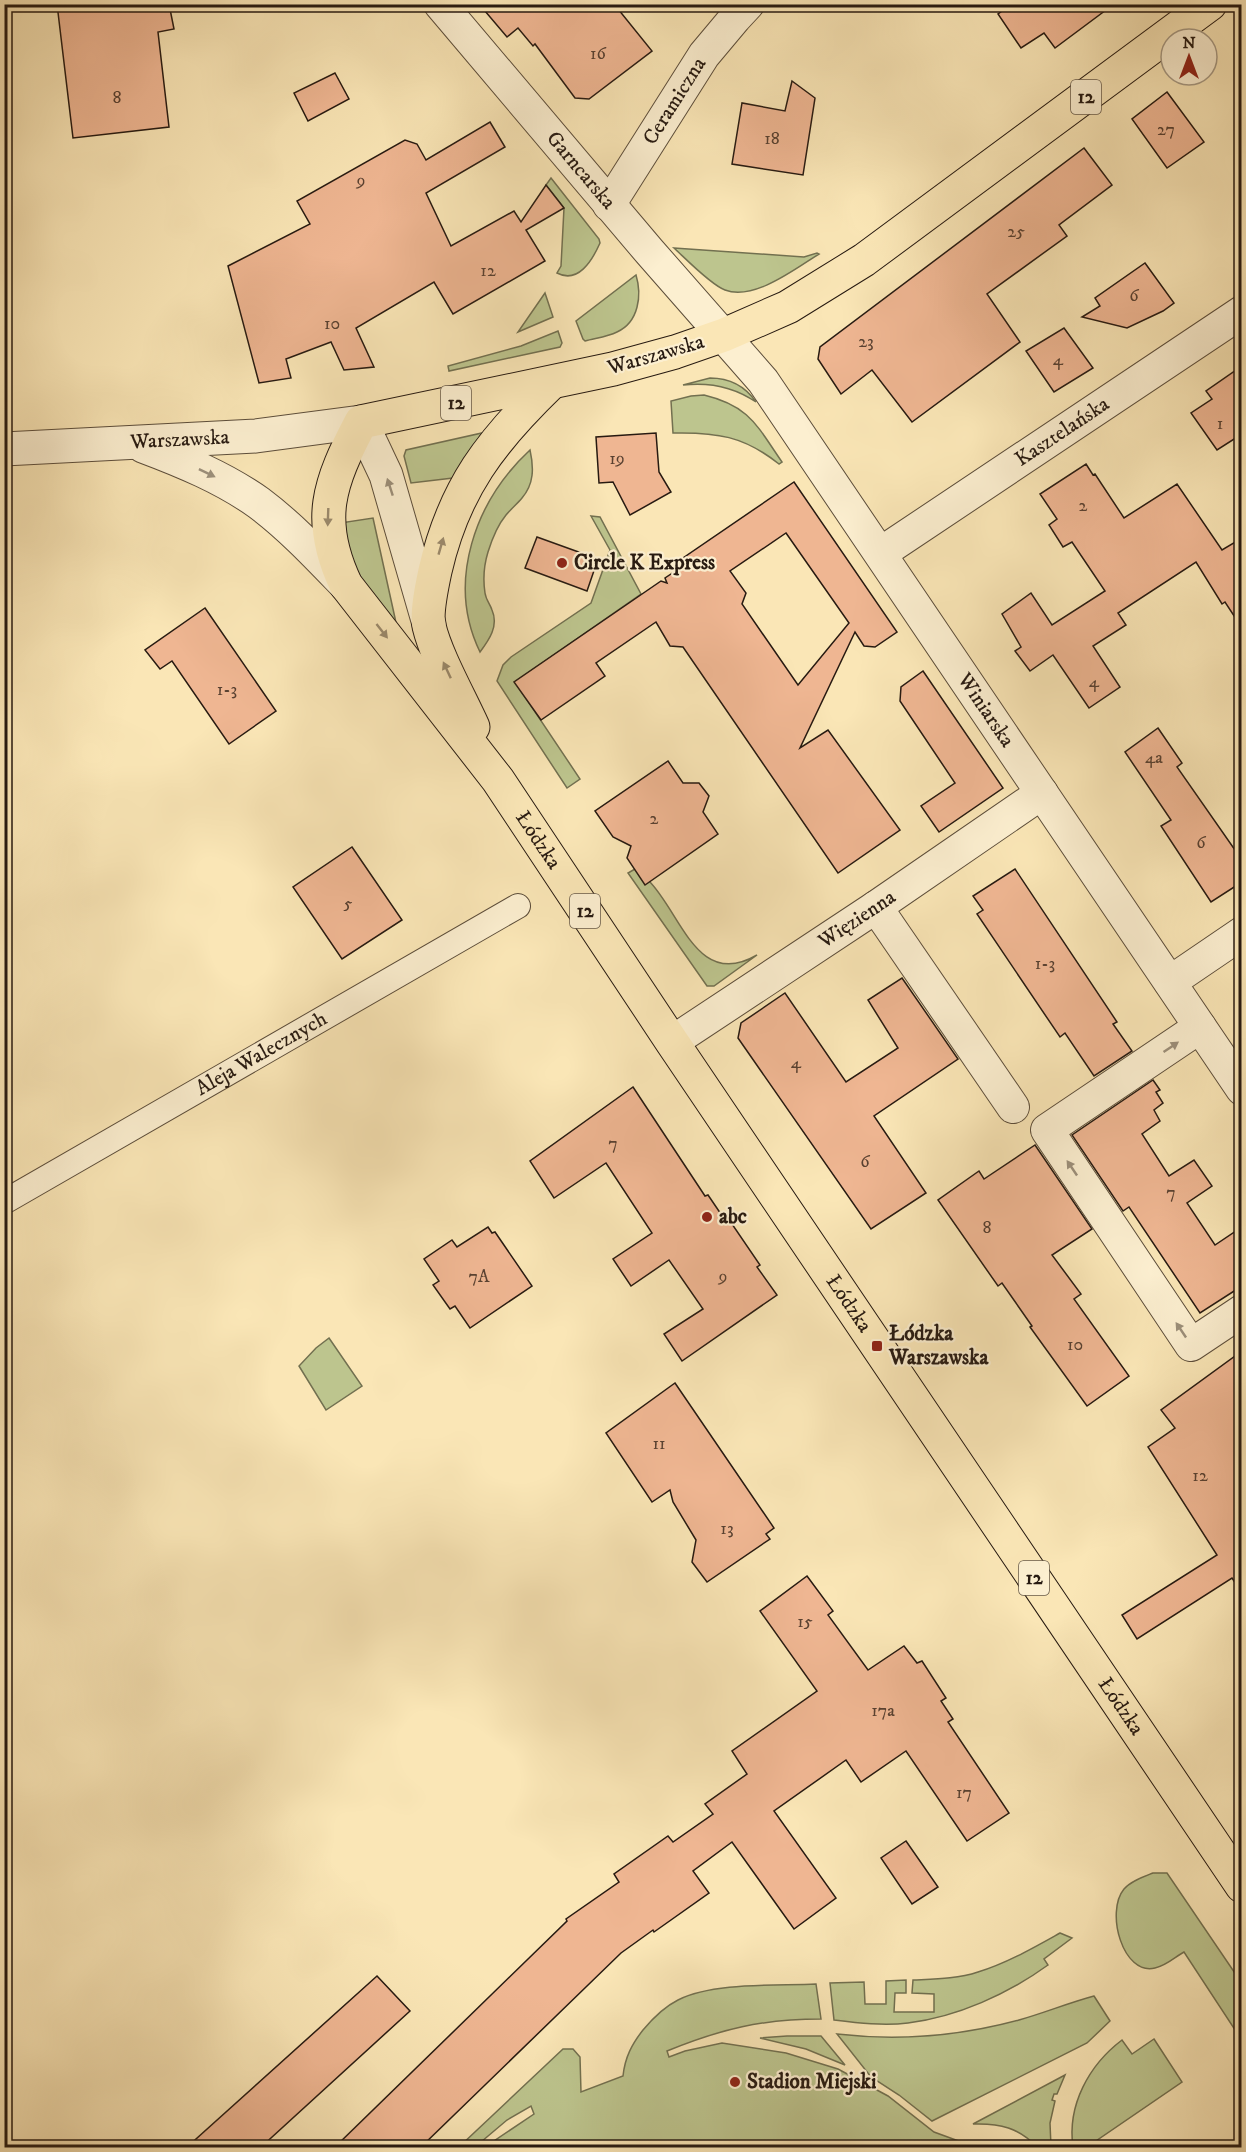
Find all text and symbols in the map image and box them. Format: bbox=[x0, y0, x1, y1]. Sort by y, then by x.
north arrow bbox=[1159, 27, 1219, 87]
text: N bbox=[1182, 33, 1196, 53]
house number: 16 bbox=[590, 43, 607, 65]
street label: Ceramiczna bbox=[637, 52, 712, 150]
road number: 12 bbox=[1071, 80, 1101, 114]
house number: 8 bbox=[112, 87, 122, 109]
house number: 27 bbox=[1157, 119, 1175, 141]
street label: Garncarska bbox=[540, 126, 621, 215]
house number: 18 bbox=[764, 128, 780, 150]
house number: 9 bbox=[356, 170, 365, 192]
house number: 25 bbox=[1007, 221, 1025, 243]
house number: 12 bbox=[480, 260, 496, 282]
house number: 6 bbox=[1129, 285, 1139, 307]
house number: 10 bbox=[324, 313, 340, 335]
street label: Warszawska bbox=[604, 329, 707, 381]
house number: 23 bbox=[858, 331, 874, 353]
house number: 4 bbox=[1053, 349, 1064, 371]
road number: 12 bbox=[441, 386, 471, 420]
street label: Kasztelańska bbox=[1010, 391, 1114, 473]
house number: 1 bbox=[1217, 413, 1223, 435]
street label: Warszawska bbox=[128, 424, 230, 456]
house number: 19 bbox=[609, 448, 625, 470]
one-way arrow bbox=[198, 468, 215, 477]
one-way arrow bbox=[385, 478, 394, 496]
house number: 2 bbox=[1079, 495, 1088, 517]
one-way arrow bbox=[324, 507, 333, 526]
one-way arrow bbox=[437, 537, 447, 555]
place label: Circle K Express bbox=[574, 550, 715, 576]
marker: Circle K Express bbox=[555, 556, 569, 570]
one-way arrow bbox=[376, 623, 389, 639]
one-way arrow bbox=[442, 661, 452, 679]
street label: Winiarska bbox=[951, 667, 1020, 752]
house number: 4 bbox=[1089, 671, 1100, 693]
house number: 1-3 bbox=[217, 679, 237, 701]
house number: 4a bbox=[1145, 747, 1163, 769]
street label: Łódzka bbox=[509, 806, 567, 874]
house number: 2 bbox=[650, 808, 659, 830]
house number: 6 bbox=[1196, 832, 1206, 854]
street label: Więzienna bbox=[813, 884, 901, 955]
house number: 5 bbox=[344, 893, 353, 915]
road number: 12 bbox=[570, 894, 600, 928]
house number: 1-3 bbox=[1035, 953, 1055, 975]
street label: Aleja Walecznych bbox=[191, 1006, 332, 1102]
one-way arrow bbox=[1163, 1041, 1180, 1052]
house number: 4 bbox=[791, 1052, 802, 1074]
house number: 7 bbox=[608, 1133, 618, 1155]
house number: 6 bbox=[860, 1151, 870, 1173]
one-way arrow bbox=[1067, 1159, 1078, 1176]
house number: 7 bbox=[1166, 1182, 1176, 1204]
place label: abc bbox=[719, 1204, 747, 1230]
marker: abc bbox=[700, 1210, 714, 1224]
house number: 8 bbox=[982, 1217, 992, 1239]
house number: 7A bbox=[469, 1266, 490, 1288]
house number: 9 bbox=[718, 1266, 727, 1288]
street label: Łódzka bbox=[820, 1270, 878, 1338]
place label: Łódzka Warszawska bbox=[888, 1321, 990, 1371]
one-way arrow bbox=[1175, 1322, 1186, 1338]
house number: 10 bbox=[1067, 1334, 1083, 1356]
marker: Łódzka Warszawska bbox=[870, 1339, 884, 1353]
house number: 11 bbox=[652, 1433, 666, 1455]
house number: 12 bbox=[1192, 1465, 1208, 1487]
house number: 13 bbox=[720, 1518, 734, 1540]
road number: 12 bbox=[1019, 1561, 1049, 1595]
house number: 15 bbox=[797, 1611, 813, 1633]
street label: Łódzka bbox=[1092, 1673, 1150, 1741]
house number: 17a bbox=[871, 1700, 895, 1722]
house number: 17 bbox=[956, 1782, 972, 1804]
place label: Stadion Miejski bbox=[747, 2069, 877, 2096]
marker: Stadion Miejski bbox=[728, 2075, 742, 2089]

